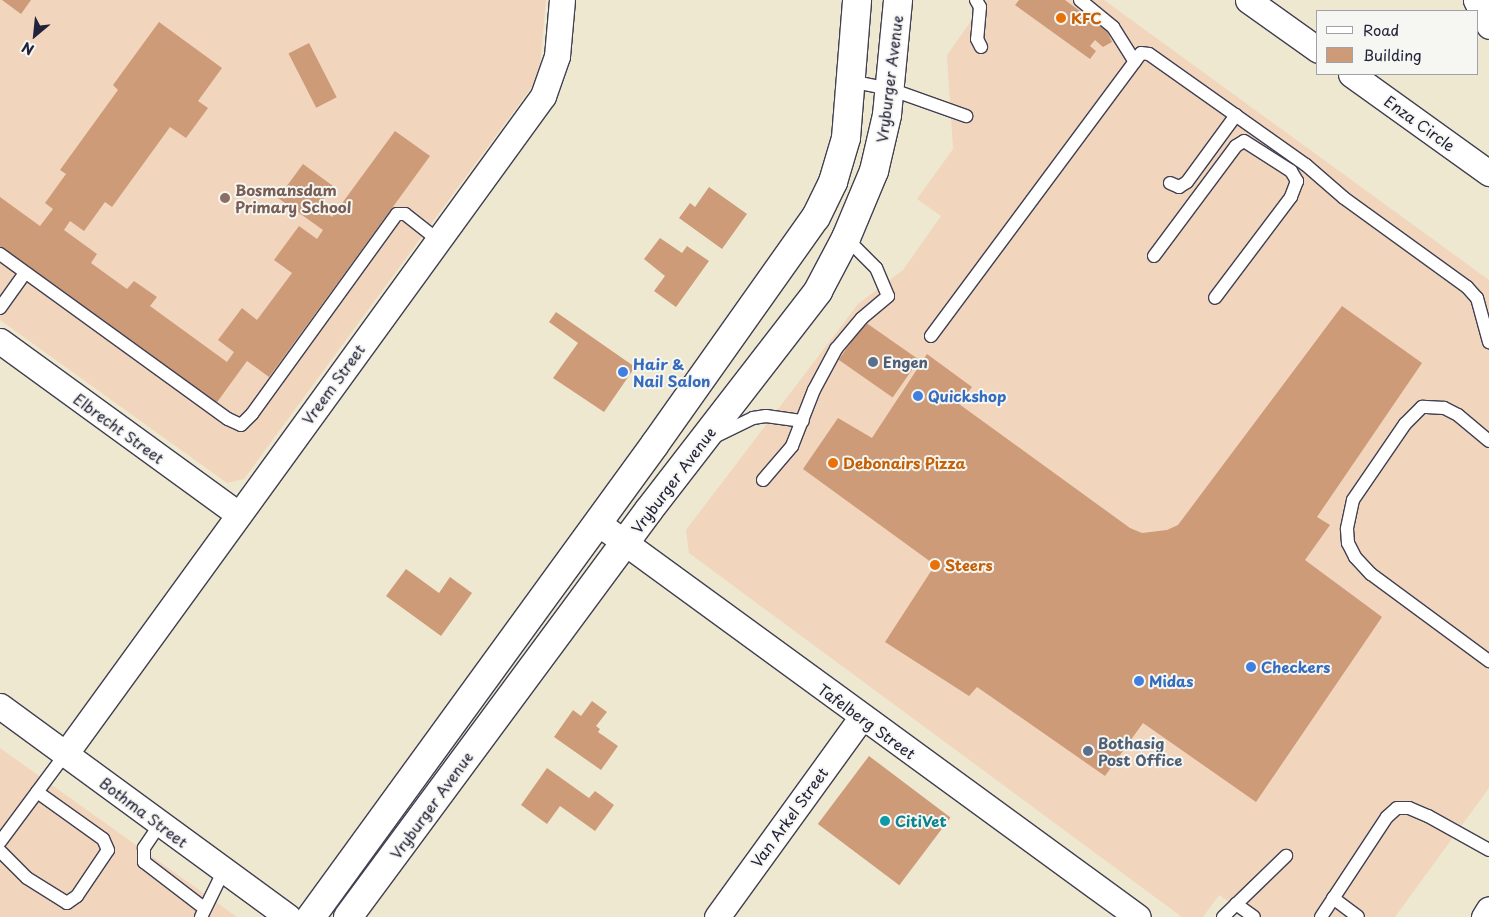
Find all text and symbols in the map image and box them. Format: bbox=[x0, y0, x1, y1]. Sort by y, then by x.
place label: KFC bbox=[1071, 9, 1102, 27]
north arrow bbox=[10, 10, 60, 60]
legend bbox=[1316, 10, 1479, 75]
marker: KFC bbox=[1055, 12, 1067, 24]
street label: Vryburger Avenue bbox=[872, 14, 906, 144]
text: Road bbox=[1363, 18, 1399, 41]
text: N bbox=[18, 37, 38, 61]
text: Building bbox=[1363, 43, 1422, 66]
street label: Enza Circle bbox=[1381, 92, 1459, 154]
place label: Bosmansdam Primary School bbox=[235, 180, 351, 215]
marker: Bosmansdam Primary School bbox=[219, 192, 231, 204]
street label: Vreem Street bbox=[298, 340, 368, 428]
place label: Engen bbox=[883, 353, 928, 371]
place label: Hair & Nail Salon bbox=[633, 354, 711, 389]
marker: Engen bbox=[867, 356, 879, 368]
marker: Hair & Nail Salon bbox=[617, 366, 629, 378]
place label: Quickshop bbox=[928, 387, 1006, 405]
street label: Elbrecht Street bbox=[70, 389, 168, 467]
marker: Quickshop bbox=[912, 390, 924, 402]
street label: Vryburger Avenue bbox=[627, 423, 719, 537]
place label: Debonairs Pizza bbox=[843, 454, 966, 472]
marker: Debonairs Pizza bbox=[827, 457, 839, 469]
place label: Steers bbox=[945, 556, 993, 574]
marker: Steers bbox=[929, 559, 941, 571]
place label: Checkers bbox=[1261, 658, 1330, 676]
marker: Checkers bbox=[1245, 661, 1257, 673]
place label: Midas bbox=[1149, 672, 1193, 690]
marker: Midas bbox=[1133, 675, 1145, 687]
street label: Tafelberg Street bbox=[815, 680, 919, 762]
place label: Bothasig Post Office bbox=[1098, 733, 1182, 768]
marker: Bothasig Post Office bbox=[1082, 745, 1094, 757]
street label: Vryburger Avenue bbox=[386, 748, 476, 862]
street label: Van Arkel Street bbox=[747, 763, 831, 871]
street label: Bothma Street bbox=[96, 773, 192, 851]
place label: CitiVet bbox=[895, 812, 947, 830]
marker: CitiVet bbox=[879, 815, 891, 827]

